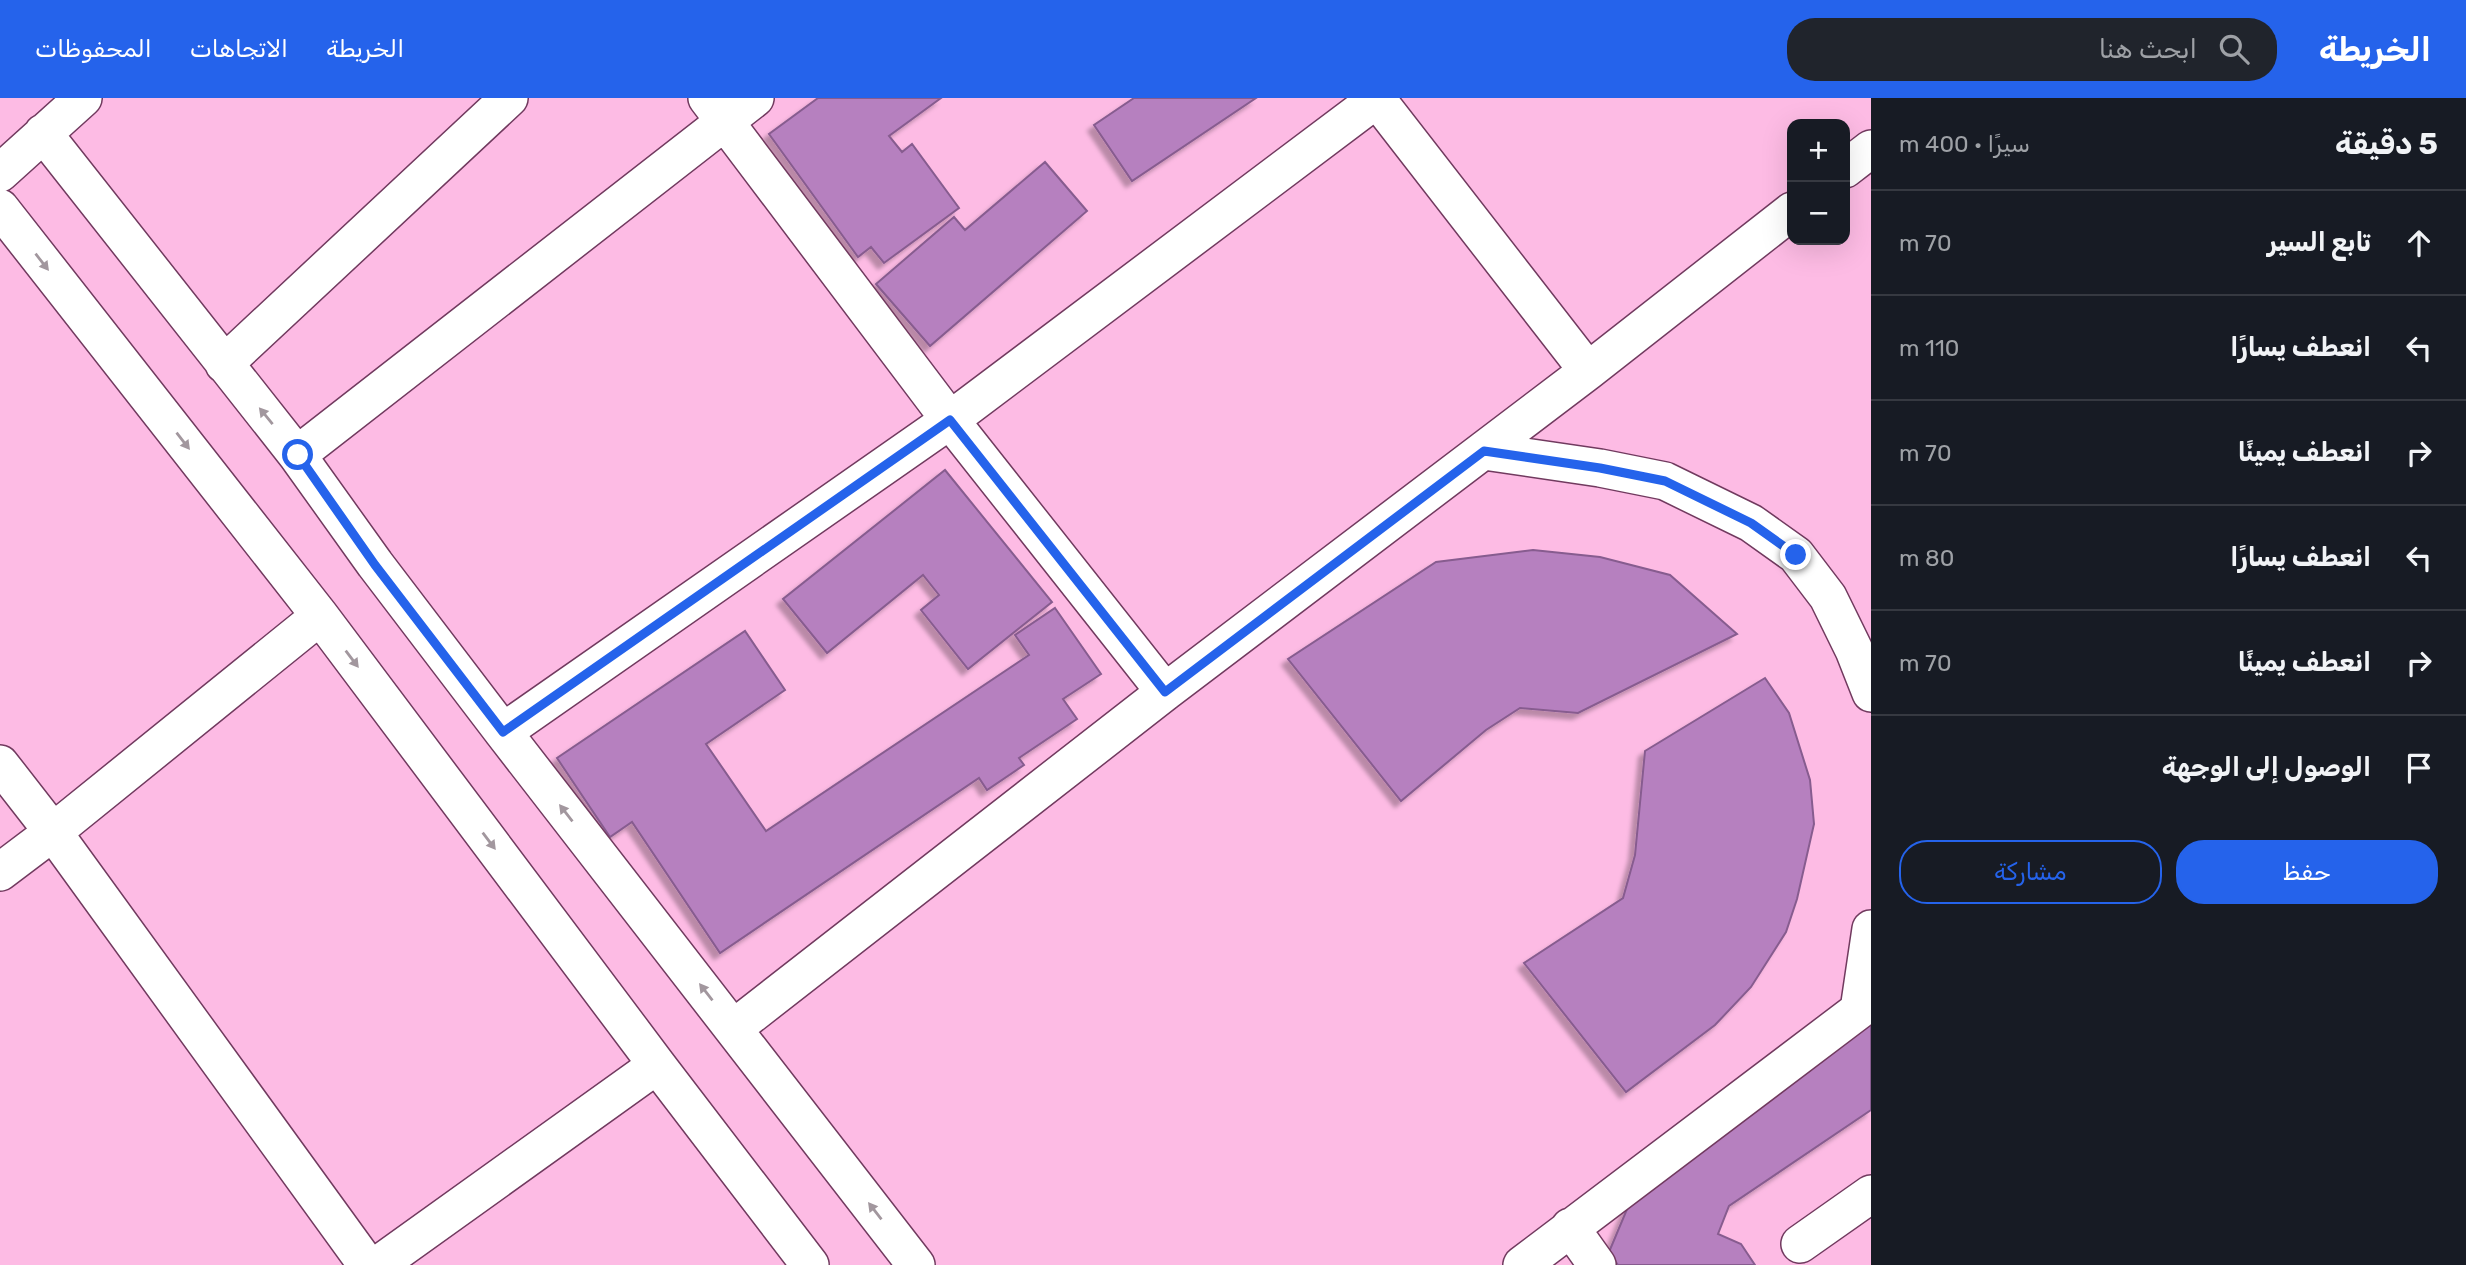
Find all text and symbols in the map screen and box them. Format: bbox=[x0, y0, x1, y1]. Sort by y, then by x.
search box bbox=[1787, 18, 2277, 81]
icon: search bbox=[2215, 30, 2253, 68]
text: الخريطة bbox=[2319, 30, 2431, 69]
text: ابحث هنا bbox=[2099, 34, 2197, 65]
text: المحفوظات bbox=[35, 35, 152, 63]
text: الاتجاهات bbox=[190, 35, 288, 63]
text: الخريطة bbox=[326, 35, 404, 63]
map controls bbox=[1787, 119, 1850, 245]
button: + bbox=[1787, 119, 1850, 182]
text: 5 دقيقة bbox=[2335, 126, 2438, 162]
text: سيرًا · 400 m bbox=[1899, 130, 2030, 158]
button: − bbox=[1787, 182, 1850, 245]
icon: ahead bbox=[2400, 224, 2438, 262]
text: تابع السير bbox=[2267, 227, 2371, 258]
text: 70 m bbox=[1899, 229, 1952, 257]
one-way arrow bbox=[35, 252, 50, 270]
icon: left bbox=[2400, 329, 2438, 367]
text: انعطف يسارًا bbox=[2230, 332, 2371, 363]
text: 110 m bbox=[1899, 334, 1959, 362]
one-way arrow bbox=[259, 408, 274, 426]
one-way arrow bbox=[175, 431, 190, 449]
icon: right bbox=[2400, 434, 2438, 472]
text: انعطف يمينًا bbox=[2238, 437, 2371, 468]
route start bbox=[282, 439, 313, 470]
text: 70 m bbox=[1899, 439, 1952, 467]
route end bbox=[1780, 539, 1811, 570]
icon: left bbox=[2400, 539, 2438, 577]
text: انعطف يسارًا bbox=[2230, 542, 2371, 573]
text: 80 m bbox=[1899, 544, 1954, 572]
icon: right bbox=[2400, 644, 2438, 682]
text: انعطف يمينًا bbox=[2238, 647, 2371, 678]
text: 70 m bbox=[1899, 649, 1952, 677]
one-way arrow bbox=[345, 650, 359, 668]
icon: arrive bbox=[2400, 749, 2438, 787]
text: الوصول إلى الوجهة bbox=[2162, 752, 2371, 783]
one-way arrow bbox=[558, 804, 573, 822]
one-way arrow bbox=[481, 832, 495, 850]
button: مشاركة bbox=[1899, 840, 2162, 904]
button: حفظ bbox=[2176, 840, 2438, 904]
one-way arrow bbox=[699, 983, 713, 1001]
one-way arrow bbox=[868, 1202, 882, 1220]

